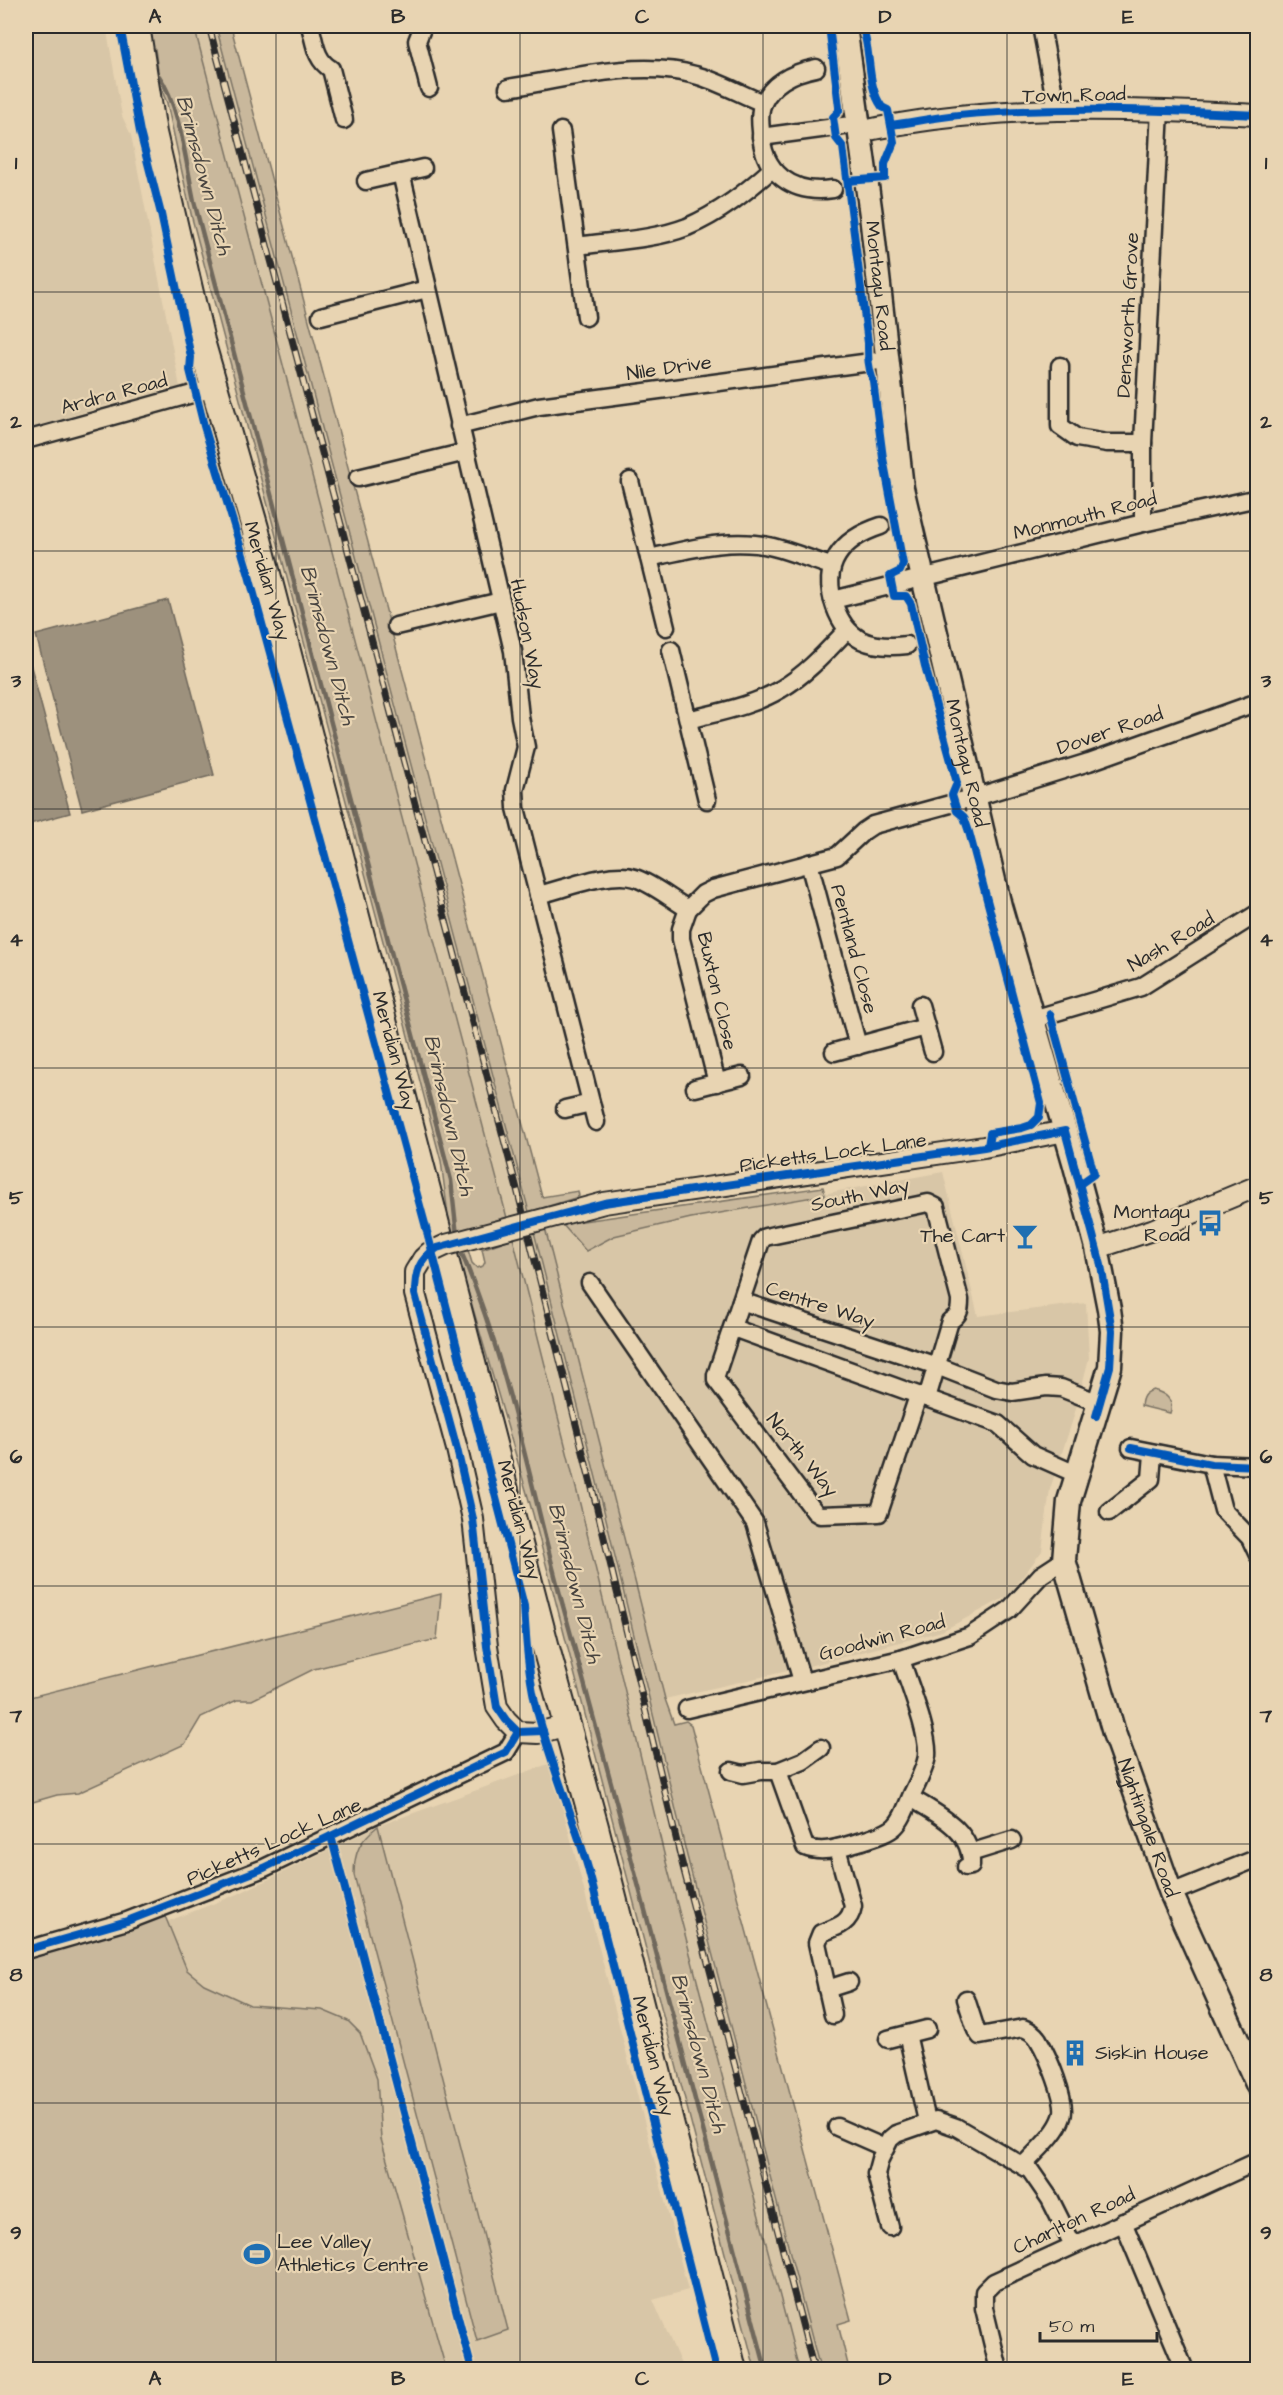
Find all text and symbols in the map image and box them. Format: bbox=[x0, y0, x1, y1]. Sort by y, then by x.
text: A bbox=[149, 3, 162, 31]
text: B bbox=[391, 3, 406, 31]
text: C bbox=[635, 3, 650, 31]
text: D bbox=[879, 3, 892, 31]
text: E bbox=[1122, 3, 1134, 31]
street label: Town Road bbox=[1022, 80, 1126, 110]
water label: Brimsdown Ditch bbox=[169, 92, 240, 260]
text: 1 bbox=[15, 149, 18, 177]
text: 1 bbox=[1265, 149, 1268, 177]
street label: Montagu Road bbox=[858, 219, 900, 352]
street label: Densworth Grove bbox=[1110, 231, 1146, 398]
street label: Nile Drive bbox=[625, 348, 714, 388]
street label: Ardra Road bbox=[58, 366, 170, 422]
text: 2 bbox=[9, 408, 22, 436]
text: 2 bbox=[1259, 408, 1272, 436]
street label: Monmouth Road bbox=[1010, 485, 1160, 547]
street label: Meridian Way bbox=[236, 518, 297, 644]
water label: Brimsdown Ditch bbox=[293, 562, 364, 730]
street label: Hudson Way bbox=[502, 576, 551, 692]
text: 3 bbox=[10, 667, 22, 695]
text: 3 bbox=[1260, 667, 1272, 695]
street label: Montagu Road bbox=[938, 696, 995, 830]
street label: Dover Road bbox=[1053, 700, 1167, 762]
street label: Pentland Close bbox=[823, 881, 885, 1017]
street label: Nash Road bbox=[1122, 905, 1220, 979]
text: 4 bbox=[9, 926, 23, 954]
text: 4 bbox=[1259, 926, 1273, 954]
street label: Buxton Close bbox=[690, 929, 744, 1053]
street label: Meridian Way bbox=[364, 988, 423, 1114]
water label: Brimsdown Ditch bbox=[416, 1032, 482, 1200]
street label: Picketts Lock Lane bbox=[738, 1126, 929, 1180]
street label: South Way bbox=[808, 1171, 912, 1220]
text: 5 bbox=[9, 1184, 24, 1212]
text: 5 bbox=[1259, 1184, 1274, 1212]
place label: Montagu Road bbox=[1113, 1198, 1190, 1249]
bus stop icon: Montagu Road bbox=[1195, 1208, 1225, 1238]
bar icon: The Cart bbox=[1010, 1221, 1040, 1251]
place label: The Cart bbox=[920, 1222, 1005, 1250]
street label: Centre Way bbox=[762, 1274, 878, 1337]
street label: North Way bbox=[759, 1407, 845, 1504]
text: 6 bbox=[10, 1443, 23, 1471]
text: 6 bbox=[1260, 1443, 1273, 1471]
street label: Meridian Way bbox=[489, 1457, 548, 1583]
water label: Brimsdown Ditch bbox=[541, 1500, 609, 1668]
street label: Goodwin Road bbox=[816, 1608, 948, 1668]
text: 7 bbox=[9, 1702, 23, 1730]
text: 7 bbox=[1259, 1702, 1273, 1730]
street label: Nightingale Road bbox=[1110, 1755, 1185, 1901]
street label: Picketts Lock Lane bbox=[182, 1791, 366, 1893]
text: 8 bbox=[10, 1961, 23, 1989]
text: 8 bbox=[1260, 1961, 1273, 1989]
water label: Brimsdown Ditch bbox=[664, 1970, 735, 2138]
street label: Meridian Way bbox=[624, 1993, 681, 2119]
building icon: Siskin House bbox=[1060, 2038, 1090, 2068]
place label: Siskin House bbox=[1095, 2039, 1209, 2067]
street label: Charlton Road bbox=[1008, 2180, 1140, 2262]
text: 9 bbox=[10, 2219, 22, 2247]
text: 9 bbox=[1260, 2219, 1272, 2247]
place label: Lee Valley Athletics Centre bbox=[277, 2228, 429, 2279]
sports icon: Lee Valley Athletics Centre bbox=[242, 2239, 272, 2269]
scale bar bbox=[1040, 2305, 1157, 2343]
text: 50 m bbox=[1049, 2314, 1094, 2339]
text: A bbox=[149, 2365, 162, 2393]
text: B bbox=[391, 2365, 406, 2393]
text: C bbox=[635, 2365, 650, 2393]
text: D bbox=[879, 2365, 892, 2393]
text: E bbox=[1122, 2365, 1134, 2393]

